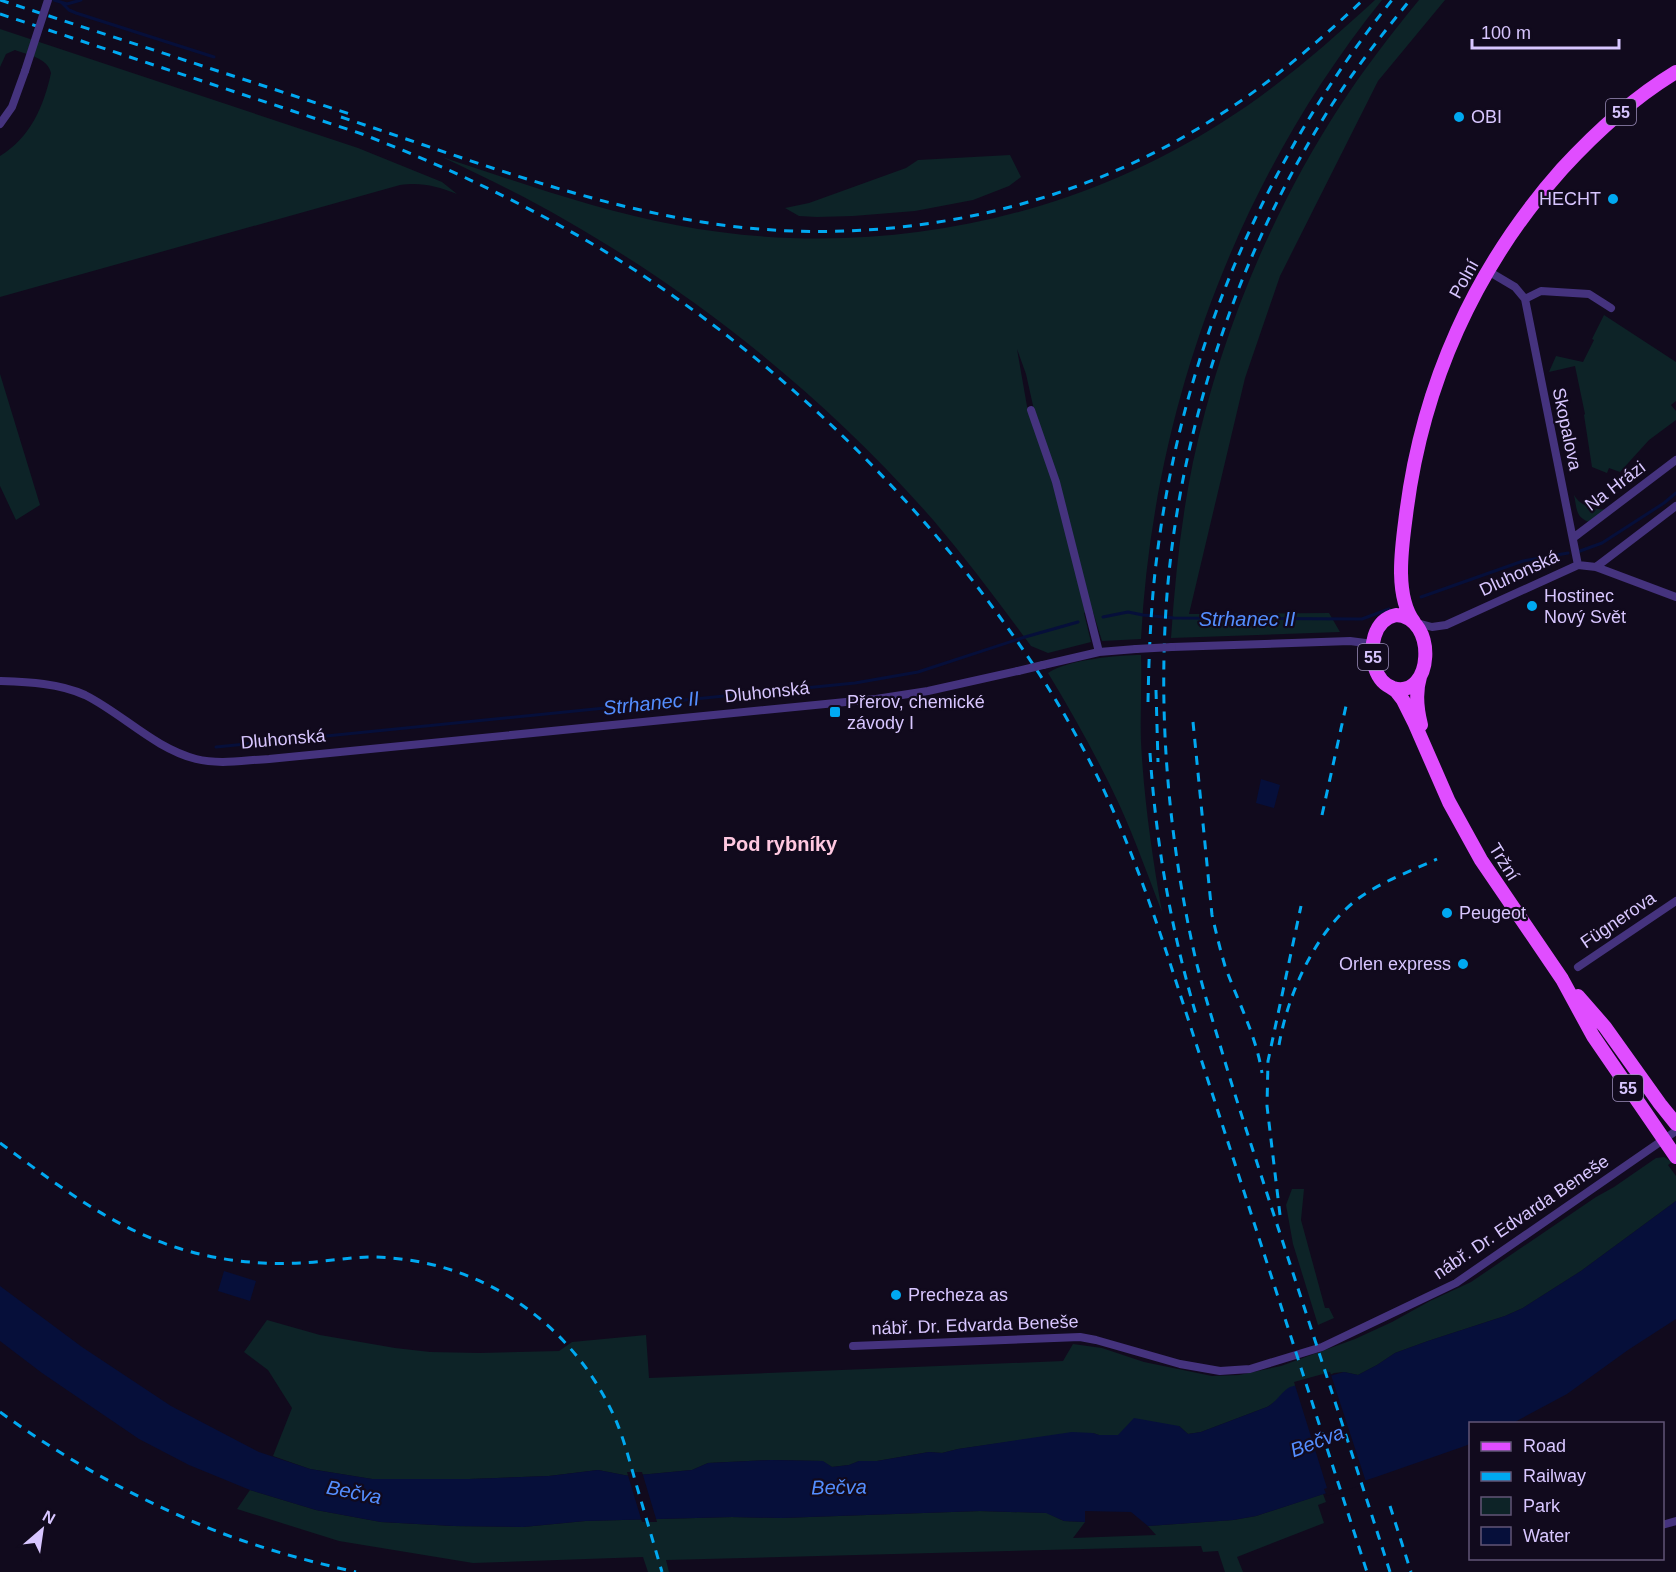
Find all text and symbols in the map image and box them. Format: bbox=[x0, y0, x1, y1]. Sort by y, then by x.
scale bar bbox=[1472, 12, 1619, 50]
text: 100 m bbox=[1481, 23, 1531, 43]
road number: 55 bbox=[1606, 99, 1636, 125]
place label: OBI bbox=[1471, 107, 1502, 127]
marker: OBI bbox=[1452, 110, 1466, 124]
place label: HECHT bbox=[1539, 189, 1601, 209]
marker: HECHT bbox=[1606, 192, 1620, 206]
street label: Polní bbox=[1445, 256, 1483, 302]
street label: Skopalova bbox=[1548, 386, 1586, 473]
street label: Na Hrázi bbox=[1581, 457, 1649, 515]
street label: Dluhonská bbox=[1476, 546, 1563, 600]
place label: Hostinec Nový Svět bbox=[1544, 586, 1626, 627]
marker: Hostinec Nový Svět bbox=[1525, 599, 1539, 613]
water label: Strhanec II bbox=[1199, 608, 1296, 630]
road number: 55 bbox=[1358, 644, 1388, 670]
street label: Dluhonská bbox=[724, 678, 811, 706]
water label: Strhanec II bbox=[602, 687, 701, 719]
place label: Přerov, chemické závody I bbox=[847, 692, 985, 733]
marker: Přerov, chemické závody I bbox=[828, 705, 842, 719]
street label: Dluhonská bbox=[240, 725, 327, 753]
district label: Pod rybníky bbox=[723, 833, 838, 855]
street label: Tržní bbox=[1485, 840, 1523, 884]
street label: Fügnerova bbox=[1577, 887, 1660, 952]
place label: Peugeot bbox=[1459, 903, 1526, 923]
marker: Peugeot bbox=[1440, 906, 1454, 920]
place label: Orlen express bbox=[1339, 954, 1451, 974]
marker: Orlen express bbox=[1456, 957, 1470, 971]
road number: 55 bbox=[1613, 1075, 1643, 1101]
street label: nábř. Dr. Edvarda Beneše bbox=[1430, 1151, 1612, 1283]
place label: Precheza as bbox=[908, 1285, 1008, 1305]
marker: Precheza as bbox=[889, 1288, 903, 1302]
street label: nábř. Dr. Edvarda Beneše bbox=[871, 1311, 1079, 1339]
water label: Bečva bbox=[1287, 1421, 1347, 1461]
legend bbox=[1469, 1422, 1664, 1560]
text: Road bbox=[1523, 1436, 1566, 1456]
text: Railway bbox=[1523, 1466, 1586, 1486]
water label: Bečva bbox=[325, 1476, 383, 1508]
water label: Bečva bbox=[811, 1476, 867, 1498]
text: Park bbox=[1523, 1496, 1561, 1516]
north arrow bbox=[12, 1500, 72, 1560]
text: N bbox=[40, 1507, 58, 1528]
text: Water bbox=[1523, 1526, 1570, 1546]

